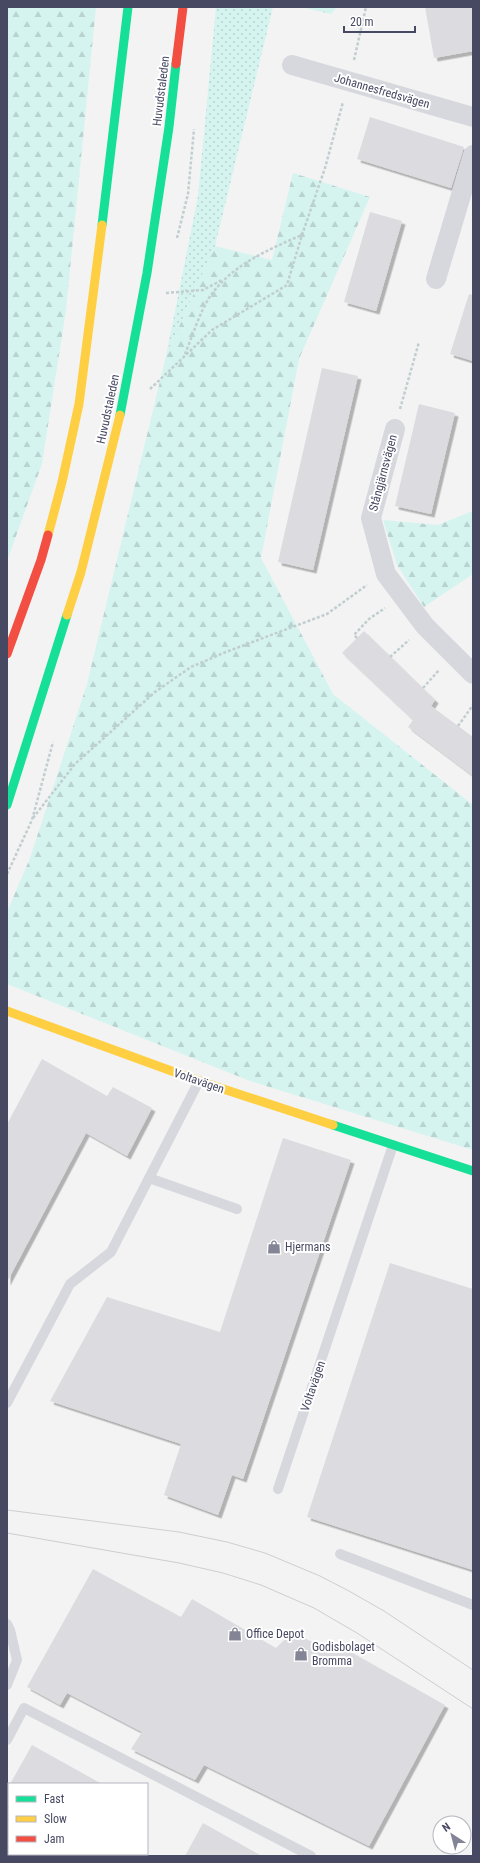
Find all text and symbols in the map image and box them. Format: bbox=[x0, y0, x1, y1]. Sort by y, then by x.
scale bar bbox=[344, 8, 415, 34]
text: 20 m bbox=[350, 15, 374, 29]
street label: Huvudstaleden bbox=[150, 55, 172, 127]
street label: Johannesfredsvägen bbox=[333, 71, 432, 111]
street label: Huvudstaleden bbox=[94, 373, 122, 445]
street label: Stångjärnsvägen bbox=[366, 433, 400, 513]
street label: Voltavägen bbox=[172, 1066, 226, 1096]
shop icon: Hjermans bbox=[266, 1239, 282, 1255]
place label: Hjermans bbox=[285, 1240, 330, 1254]
street label: Voltavägen bbox=[298, 1359, 328, 1413]
shop icon: Office Depot bbox=[227, 1626, 243, 1642]
place label: Office Depot bbox=[246, 1627, 304, 1641]
place label: Godisbolaget Bromma bbox=[312, 1640, 375, 1668]
shop icon: Godisbolaget Bromma bbox=[293, 1646, 309, 1662]
legend bbox=[8, 1783, 148, 1855]
text: Fast bbox=[44, 1792, 65, 1806]
text: Slow bbox=[44, 1812, 67, 1826]
north arrow bbox=[432, 1815, 472, 1855]
text: N bbox=[440, 1820, 453, 1835]
text: Jam bbox=[44, 1832, 65, 1846]

